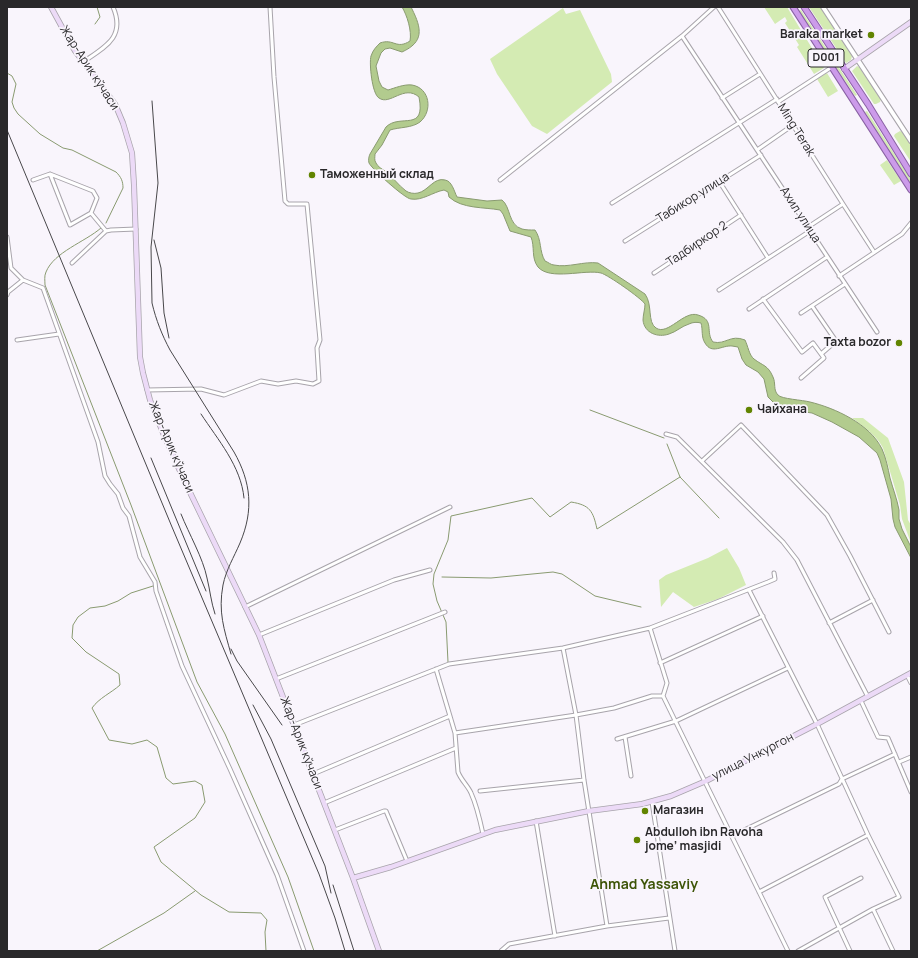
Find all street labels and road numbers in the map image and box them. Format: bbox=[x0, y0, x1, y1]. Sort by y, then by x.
street label: Жар-Арик кўчаси bbox=[56, 23, 122, 113]
road number: D001 bbox=[808, 49, 844, 67]
street label: Ming Terak bbox=[774, 101, 818, 159]
street label: Табикор улица bbox=[654, 170, 732, 226]
street label: Ахил улица bbox=[777, 184, 823, 246]
street label: Тадбиркор 2 bbox=[664, 218, 730, 270]
street label: Жар-Арик кўчаси bbox=[145, 399, 197, 495]
street label: Жар-Арик кўчаси bbox=[277, 695, 325, 791]
street label: улица Ункургон bbox=[710, 730, 796, 784]

